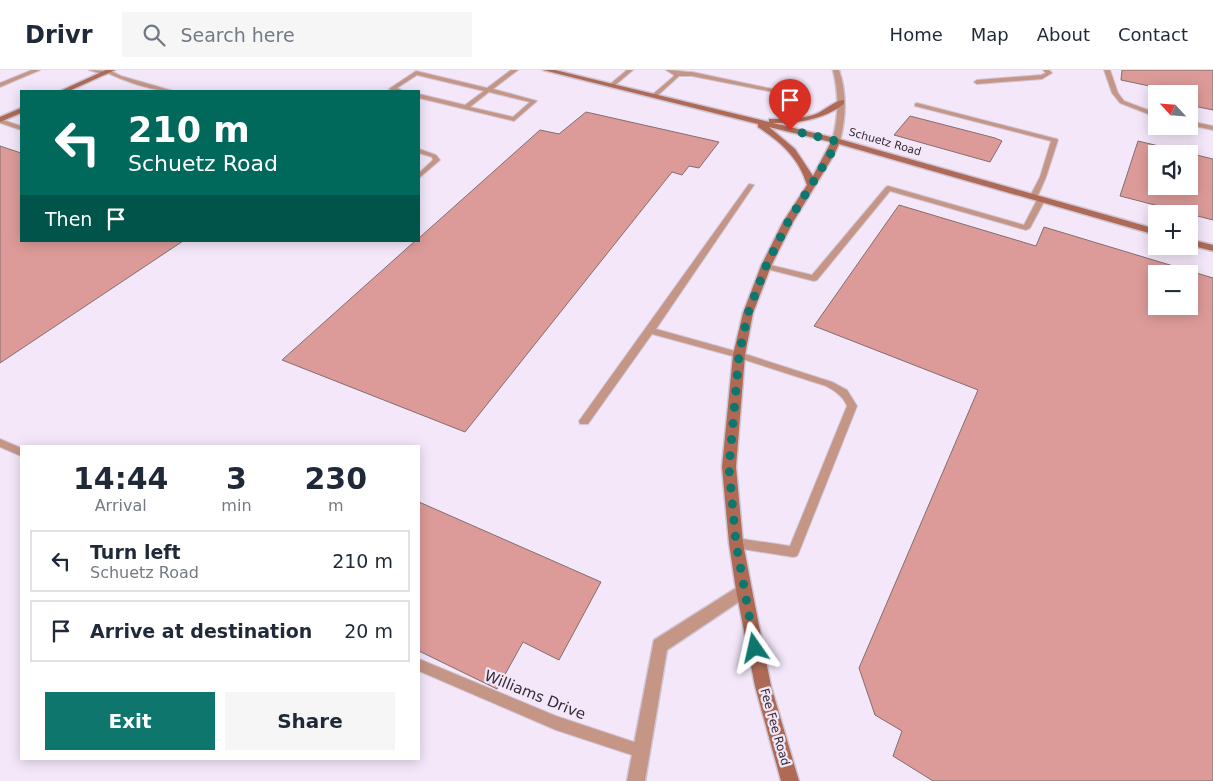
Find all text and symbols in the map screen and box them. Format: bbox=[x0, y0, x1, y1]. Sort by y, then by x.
search box bbox=[122, 12, 472, 57]
text: Drivr bbox=[25, 21, 92, 49]
icon: search bbox=[140, 21, 168, 49]
text: Search here bbox=[180, 24, 295, 46]
text: Home bbox=[890, 24, 943, 45]
text: Map bbox=[971, 24, 1009, 45]
text: About bbox=[1037, 24, 1090, 45]
text: Contact bbox=[1118, 24, 1188, 45]
pin bbox=[769, 79, 811, 130]
north arrow bbox=[1148, 85, 1198, 135]
map controls bbox=[1148, 85, 1198, 315]
icon: arrive bbox=[776, 86, 804, 114]
icon: left bbox=[45, 110, 110, 175]
text: 210 m bbox=[128, 110, 250, 150]
street label: Schuetz Road bbox=[847, 125, 923, 159]
button: sound bbox=[1148, 145, 1198, 195]
text: Schuetz Road bbox=[128, 151, 278, 176]
icon: arrive bbox=[102, 205, 130, 233]
button: + bbox=[1148, 205, 1198, 255]
text: Then bbox=[45, 208, 92, 230]
button: − bbox=[1148, 265, 1198, 315]
text: 14:44 bbox=[73, 461, 168, 496]
text: 3 bbox=[226, 461, 247, 496]
text: 230 bbox=[304, 461, 367, 496]
text: Arrival bbox=[95, 496, 147, 515]
text: min bbox=[221, 496, 252, 515]
text: m bbox=[328, 496, 344, 515]
text: Turn left bbox=[90, 541, 181, 563]
icon: left bbox=[47, 547, 75, 575]
text: 210 m bbox=[332, 550, 393, 572]
text: Schuetz Road bbox=[90, 563, 199, 582]
icon: arrive bbox=[47, 617, 75, 645]
text: Arrive at destination bbox=[90, 620, 312, 642]
text: 20 m bbox=[344, 620, 393, 642]
position arrow bbox=[728, 621, 780, 673]
street label: Williams Drive bbox=[482, 667, 588, 723]
street label: Fee Fee Road bbox=[757, 687, 793, 767]
button: Exit bbox=[45, 692, 215, 750]
button: Share bbox=[225, 692, 395, 750]

